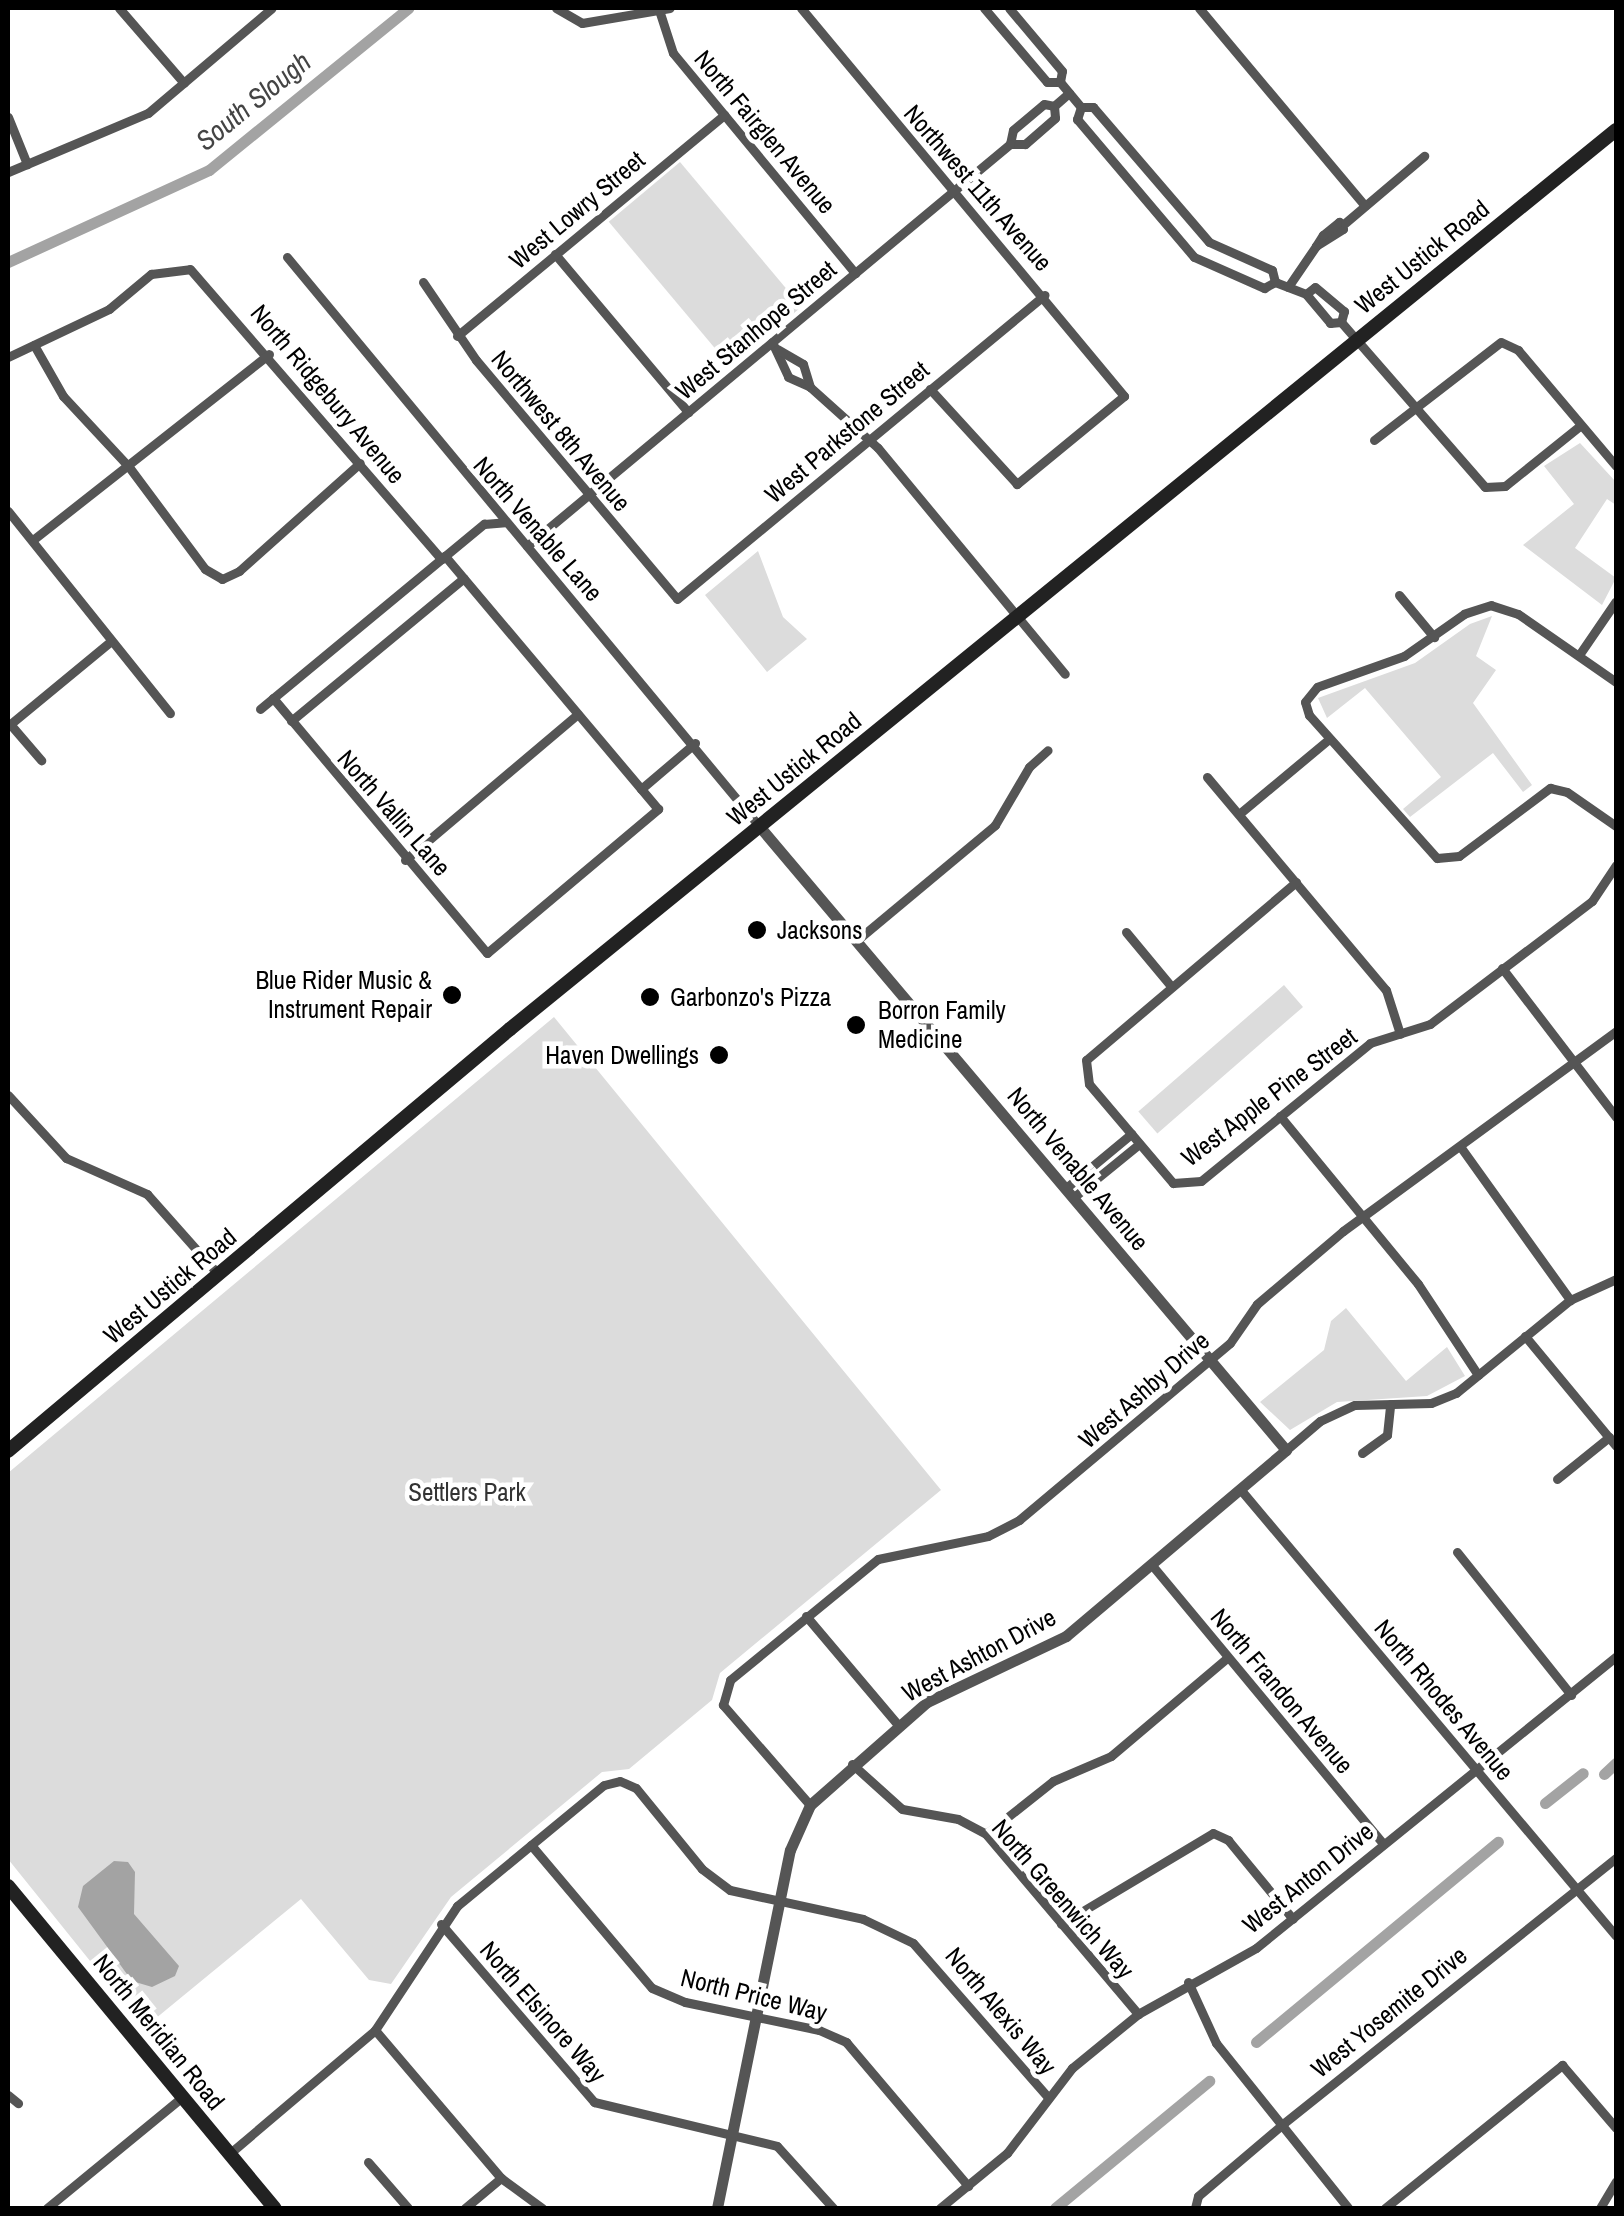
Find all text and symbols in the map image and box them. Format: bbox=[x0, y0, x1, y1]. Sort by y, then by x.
street label: North Fairglen Avenue bbox=[688, 44, 842, 220]
water label: South Slough bbox=[189, 45, 317, 157]
street label: Northwest 11th Avenue bbox=[897, 98, 1059, 278]
street label: West Lowry Street bbox=[503, 145, 651, 275]
street label: West Ustick Road bbox=[1349, 194, 1495, 320]
street label: West Stanhope Street bbox=[670, 254, 842, 406]
street label: North Ridgebury Avenue bbox=[244, 298, 412, 490]
street label: Northwest 8th Avenue bbox=[485, 344, 637, 518]
street label: West Parkstone Street bbox=[759, 355, 935, 509]
street label: North Venable Lane bbox=[467, 451, 609, 607]
street label: West Ustick Road bbox=[721, 706, 867, 832]
street label: North Vallin Lane bbox=[331, 744, 457, 882]
place label: Jacksons bbox=[777, 915, 862, 945]
marker: Jacksons bbox=[746, 919, 768, 941]
place label: Blue Rider Music & Instrument Repair bbox=[255, 966, 432, 1025]
place label: Garbonzo's Pizza bbox=[670, 982, 831, 1012]
marker: Blue Rider Music & Instrument Repair bbox=[441, 984, 463, 1006]
marker: Garbonzo's Pizza bbox=[639, 986, 661, 1008]
place label: Borron Family Medicine bbox=[878, 996, 1006, 1055]
marker: Borron Family Medicine bbox=[843, 1012, 869, 1038]
street label: West Apple Pine Street bbox=[1175, 1021, 1363, 1173]
place label: Haven Dwellings bbox=[545, 1040, 699, 1070]
marker: Haven Dwellings bbox=[708, 1044, 730, 1066]
street label: North Venable Avenue bbox=[1001, 1081, 1155, 1257]
street label: West Ustick Road bbox=[98, 1222, 242, 1350]
street label: West Ashby Drive bbox=[1072, 1325, 1216, 1455]
park label: Settlers Park bbox=[408, 1477, 526, 1507]
street label: West Ashton Drive bbox=[897, 1602, 1061, 1708]
street label: North Frandon Avenue bbox=[1204, 1602, 1360, 1780]
street label: North Rhodes Avenue bbox=[1368, 1613, 1520, 1787]
street label: North Greenwich Way bbox=[986, 1813, 1140, 1985]
street label: West Anton Drive bbox=[1236, 1816, 1380, 1940]
street label: North Elsinore Way bbox=[474, 1935, 612, 2089]
street label: West Yosemite Drive bbox=[1305, 1940, 1473, 2084]
street label: North Alexis Way bbox=[939, 1941, 1063, 2081]
street label: North Meridian Road bbox=[87, 1948, 231, 2116]
street label: North Price Way bbox=[678, 1962, 830, 2028]

